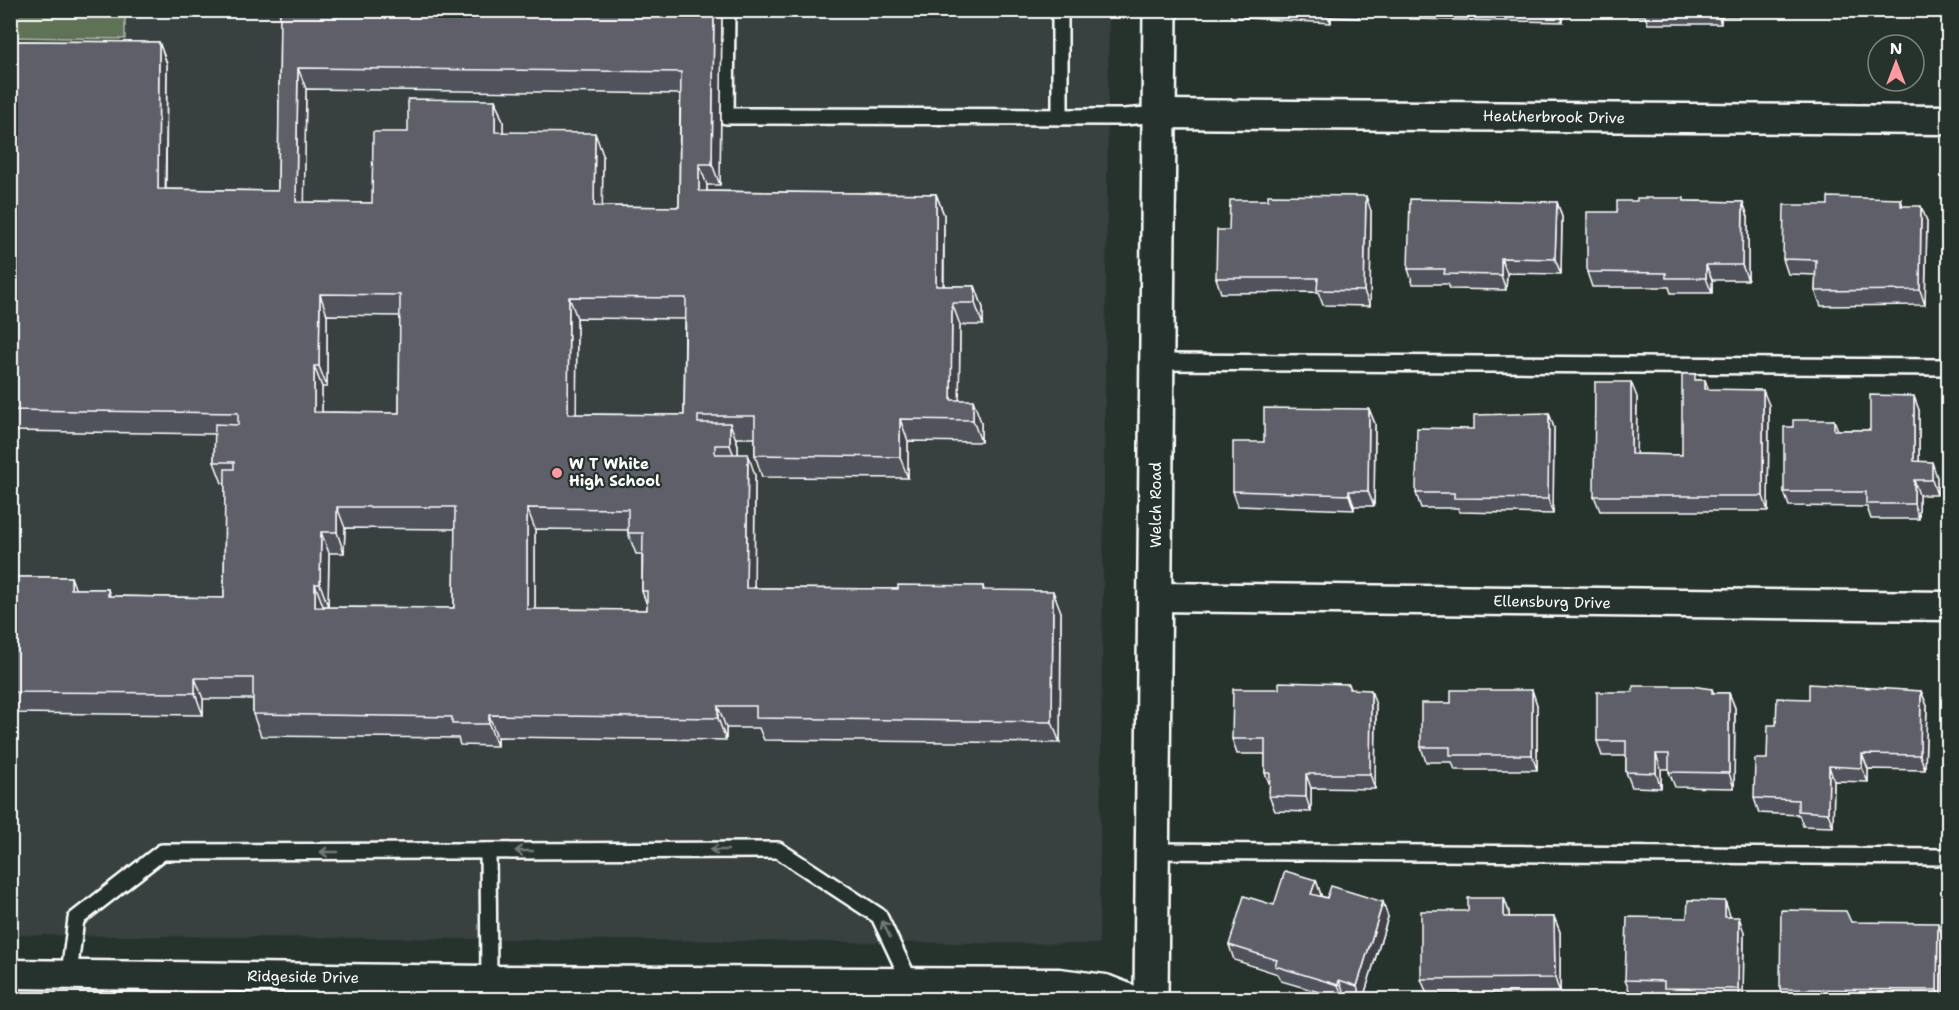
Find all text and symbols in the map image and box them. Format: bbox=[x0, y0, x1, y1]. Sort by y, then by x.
north arrow bbox=[1866, 33, 1926, 93]
text: N bbox=[1890, 38, 1902, 59]
street label: Heatherbrook Drive bbox=[1483, 106, 1625, 128]
place label: W T White High School bbox=[569, 454, 660, 491]
street label: Welch Road bbox=[1146, 461, 1166, 548]
marker: W T White High School bbox=[550, 466, 564, 480]
street label: Ellensburg Drive bbox=[1493, 591, 1611, 613]
one-way arrow bbox=[709, 844, 729, 856]
one-way arrow bbox=[514, 845, 534, 857]
one-way arrow bbox=[319, 846, 339, 858]
one-way arrow bbox=[879, 920, 890, 938]
street label: Ridgeside Drive bbox=[247, 966, 359, 988]

